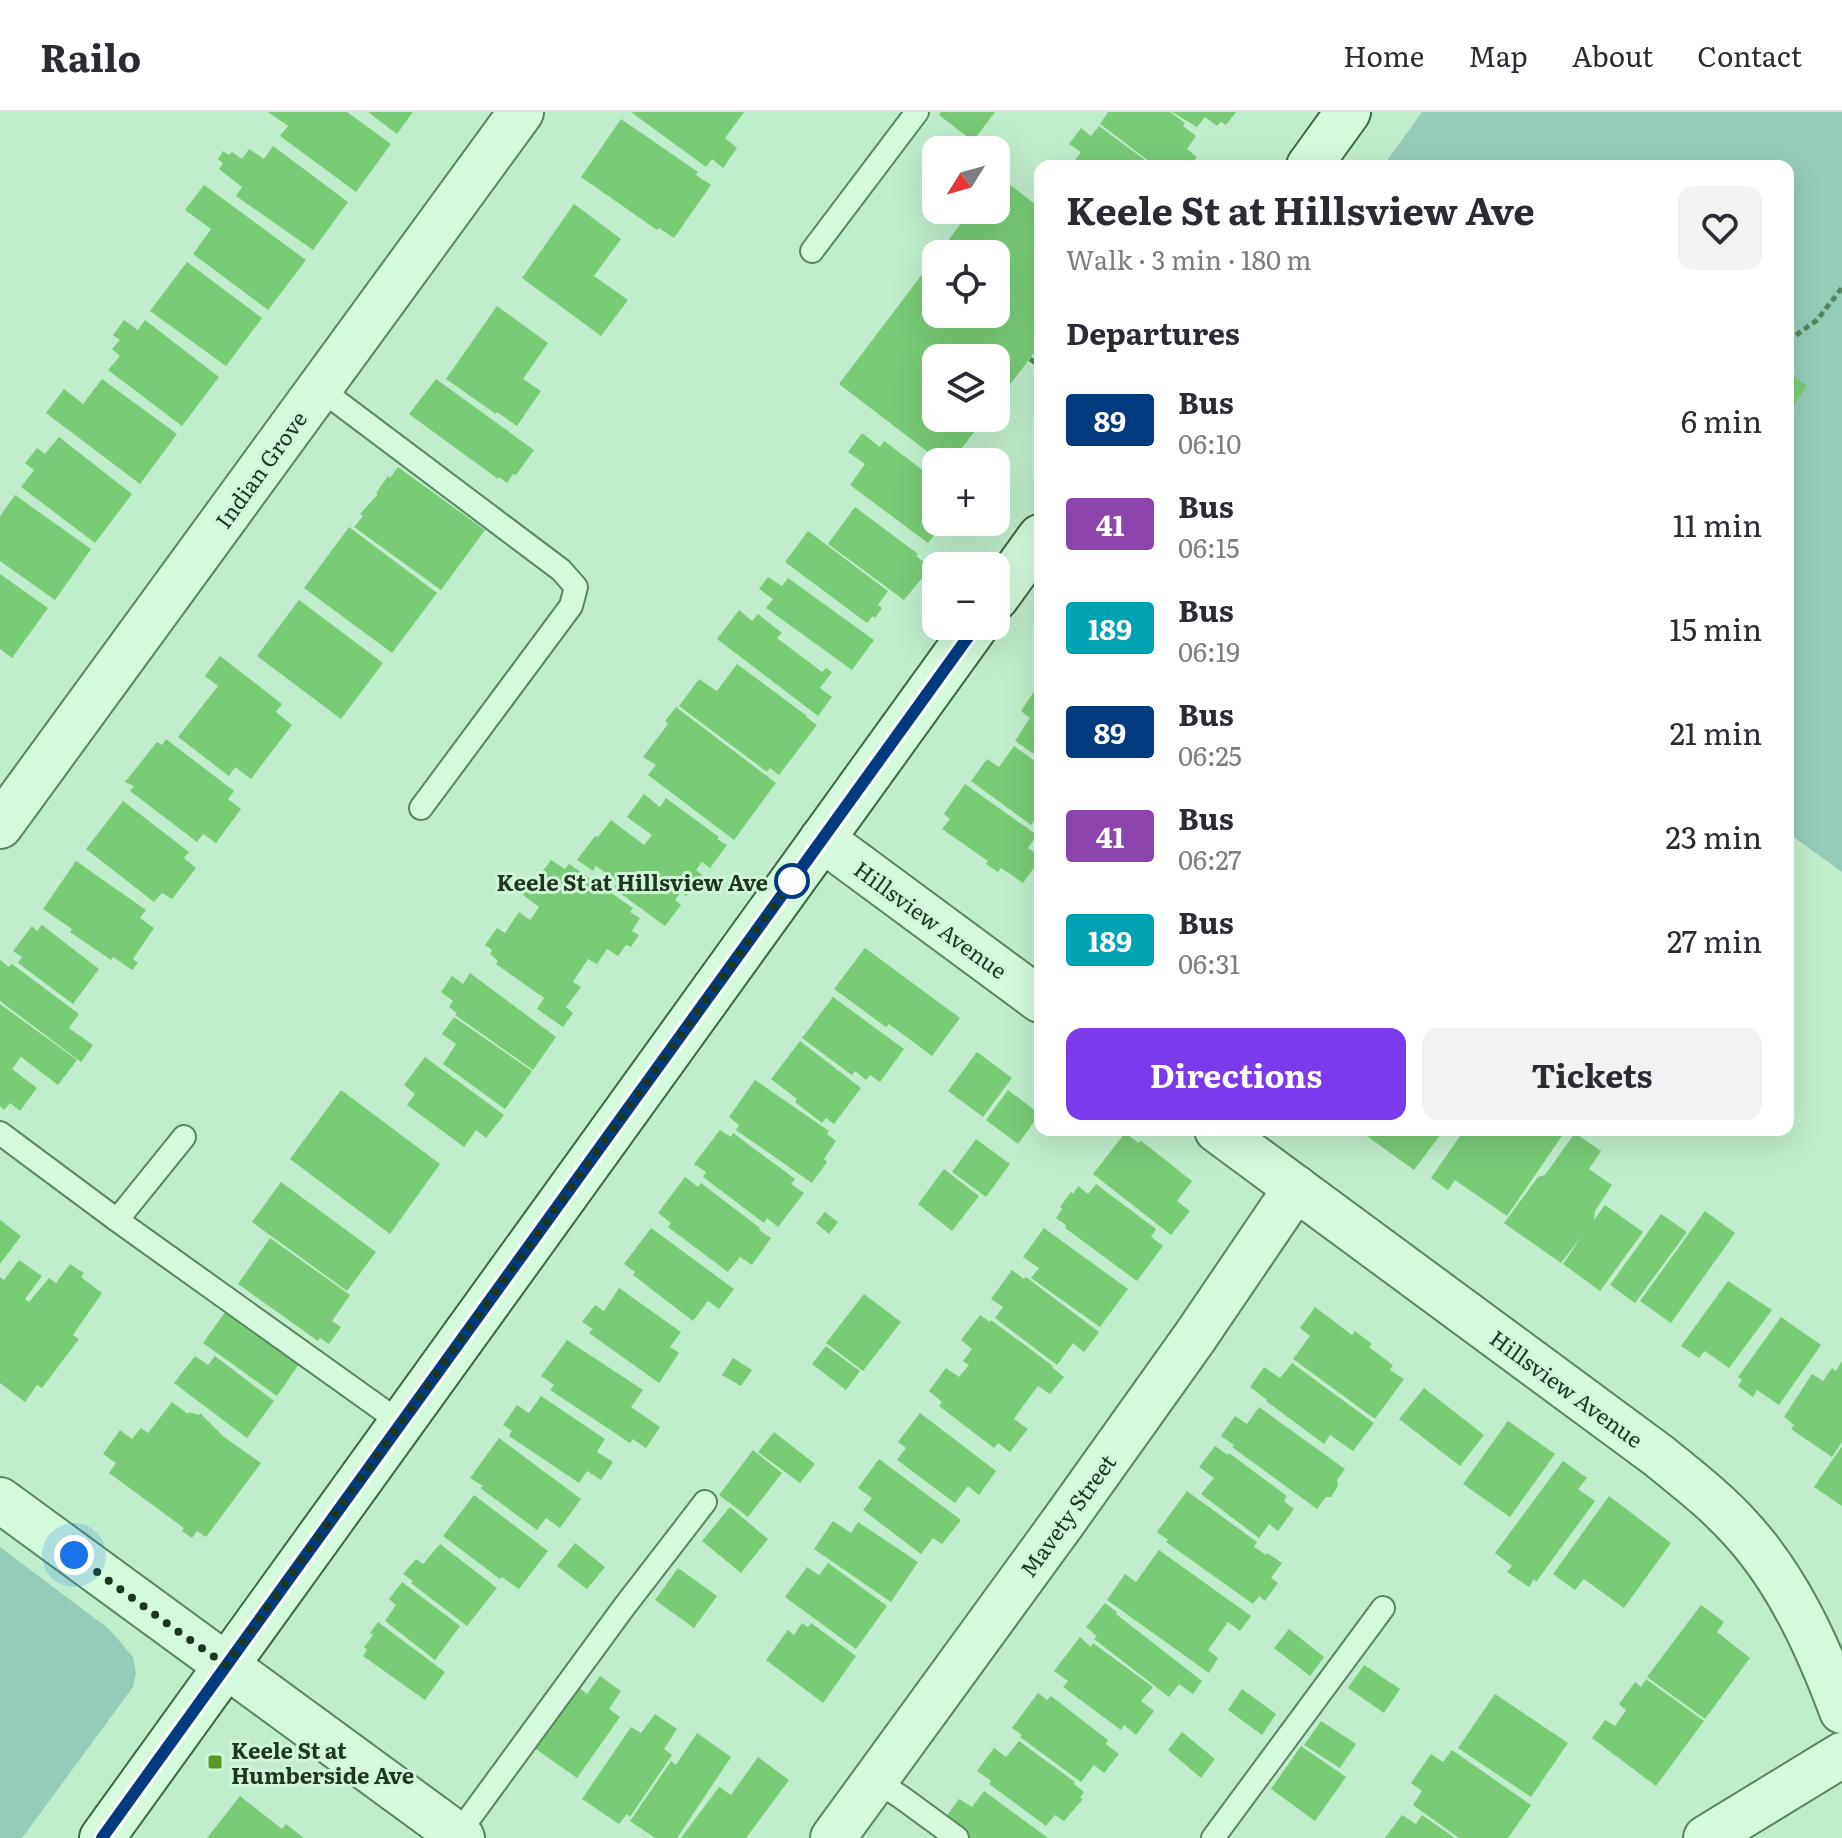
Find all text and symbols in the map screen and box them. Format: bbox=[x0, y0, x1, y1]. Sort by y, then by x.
text: Railo bbox=[40, 27, 141, 84]
text: Home bbox=[1343, 34, 1424, 76]
text: Map bbox=[1468, 34, 1528, 76]
text: About bbox=[1572, 34, 1653, 76]
text: Contact bbox=[1697, 34, 1802, 76]
north arrow bbox=[922, 136, 1010, 224]
map controls bbox=[922, 136, 1010, 640]
text: Keele St at Hillsview Ave bbox=[1066, 180, 1535, 237]
button: heart bbox=[1678, 186, 1762, 270]
text: Walk · 3 min · 180 m bbox=[1066, 239, 1311, 278]
button: locate bbox=[922, 240, 1010, 328]
text: Departures bbox=[1066, 310, 1240, 354]
button: layers bbox=[922, 344, 1010, 432]
text: Bus bbox=[1178, 379, 1234, 423]
text: 6 min bbox=[1681, 398, 1762, 442]
text: 89 bbox=[1094, 399, 1126, 441]
street label: Indian Grove bbox=[206, 403, 314, 535]
text: 06:10 bbox=[1178, 423, 1241, 462]
button: + bbox=[922, 448, 1010, 536]
text: Bus bbox=[1178, 483, 1234, 527]
text: 11 min bbox=[1673, 502, 1762, 546]
text: 41 bbox=[1096, 503, 1124, 545]
text: 06:15 bbox=[1178, 527, 1239, 566]
button: − bbox=[922, 552, 1010, 640]
text: Bus bbox=[1178, 587, 1234, 631]
text: 15 min bbox=[1670, 606, 1762, 650]
text: 189 bbox=[1088, 607, 1132, 649]
text: 06:19 bbox=[1178, 631, 1240, 670]
text: Bus bbox=[1178, 691, 1234, 735]
text: 21 min bbox=[1670, 710, 1762, 754]
text: 89 bbox=[1094, 711, 1126, 753]
text: 06:25 bbox=[1178, 735, 1242, 774]
text: Bus bbox=[1178, 795, 1234, 839]
text: 23 min bbox=[1666, 814, 1762, 858]
text: 41 bbox=[1096, 815, 1124, 857]
text: 06:27 bbox=[1178, 839, 1242, 878]
street label: Hillsview Avenue bbox=[848, 852, 1014, 986]
marker: Keele St at Hillsview Ave bbox=[775, 864, 809, 898]
place label: Keele St at Hillsview Ave bbox=[497, 865, 768, 898]
text: Bus bbox=[1178, 899, 1234, 943]
text: 27 min bbox=[1667, 918, 1762, 962]
text: 189 bbox=[1088, 919, 1132, 961]
text: 06:31 bbox=[1178, 943, 1240, 982]
button: Directions bbox=[1066, 1028, 1406, 1120]
button: Tickets bbox=[1422, 1028, 1762, 1120]
street label: Hillsview Avenue bbox=[1484, 1321, 1650, 1455]
street label: Mavety Street bbox=[1011, 1447, 1123, 1583]
your location bbox=[54, 1535, 94, 1575]
place label: Keele St at Humberside Ave bbox=[231, 1733, 414, 1791]
marker: Keele St at Humberside Ave bbox=[206, 1753, 224, 1771]

